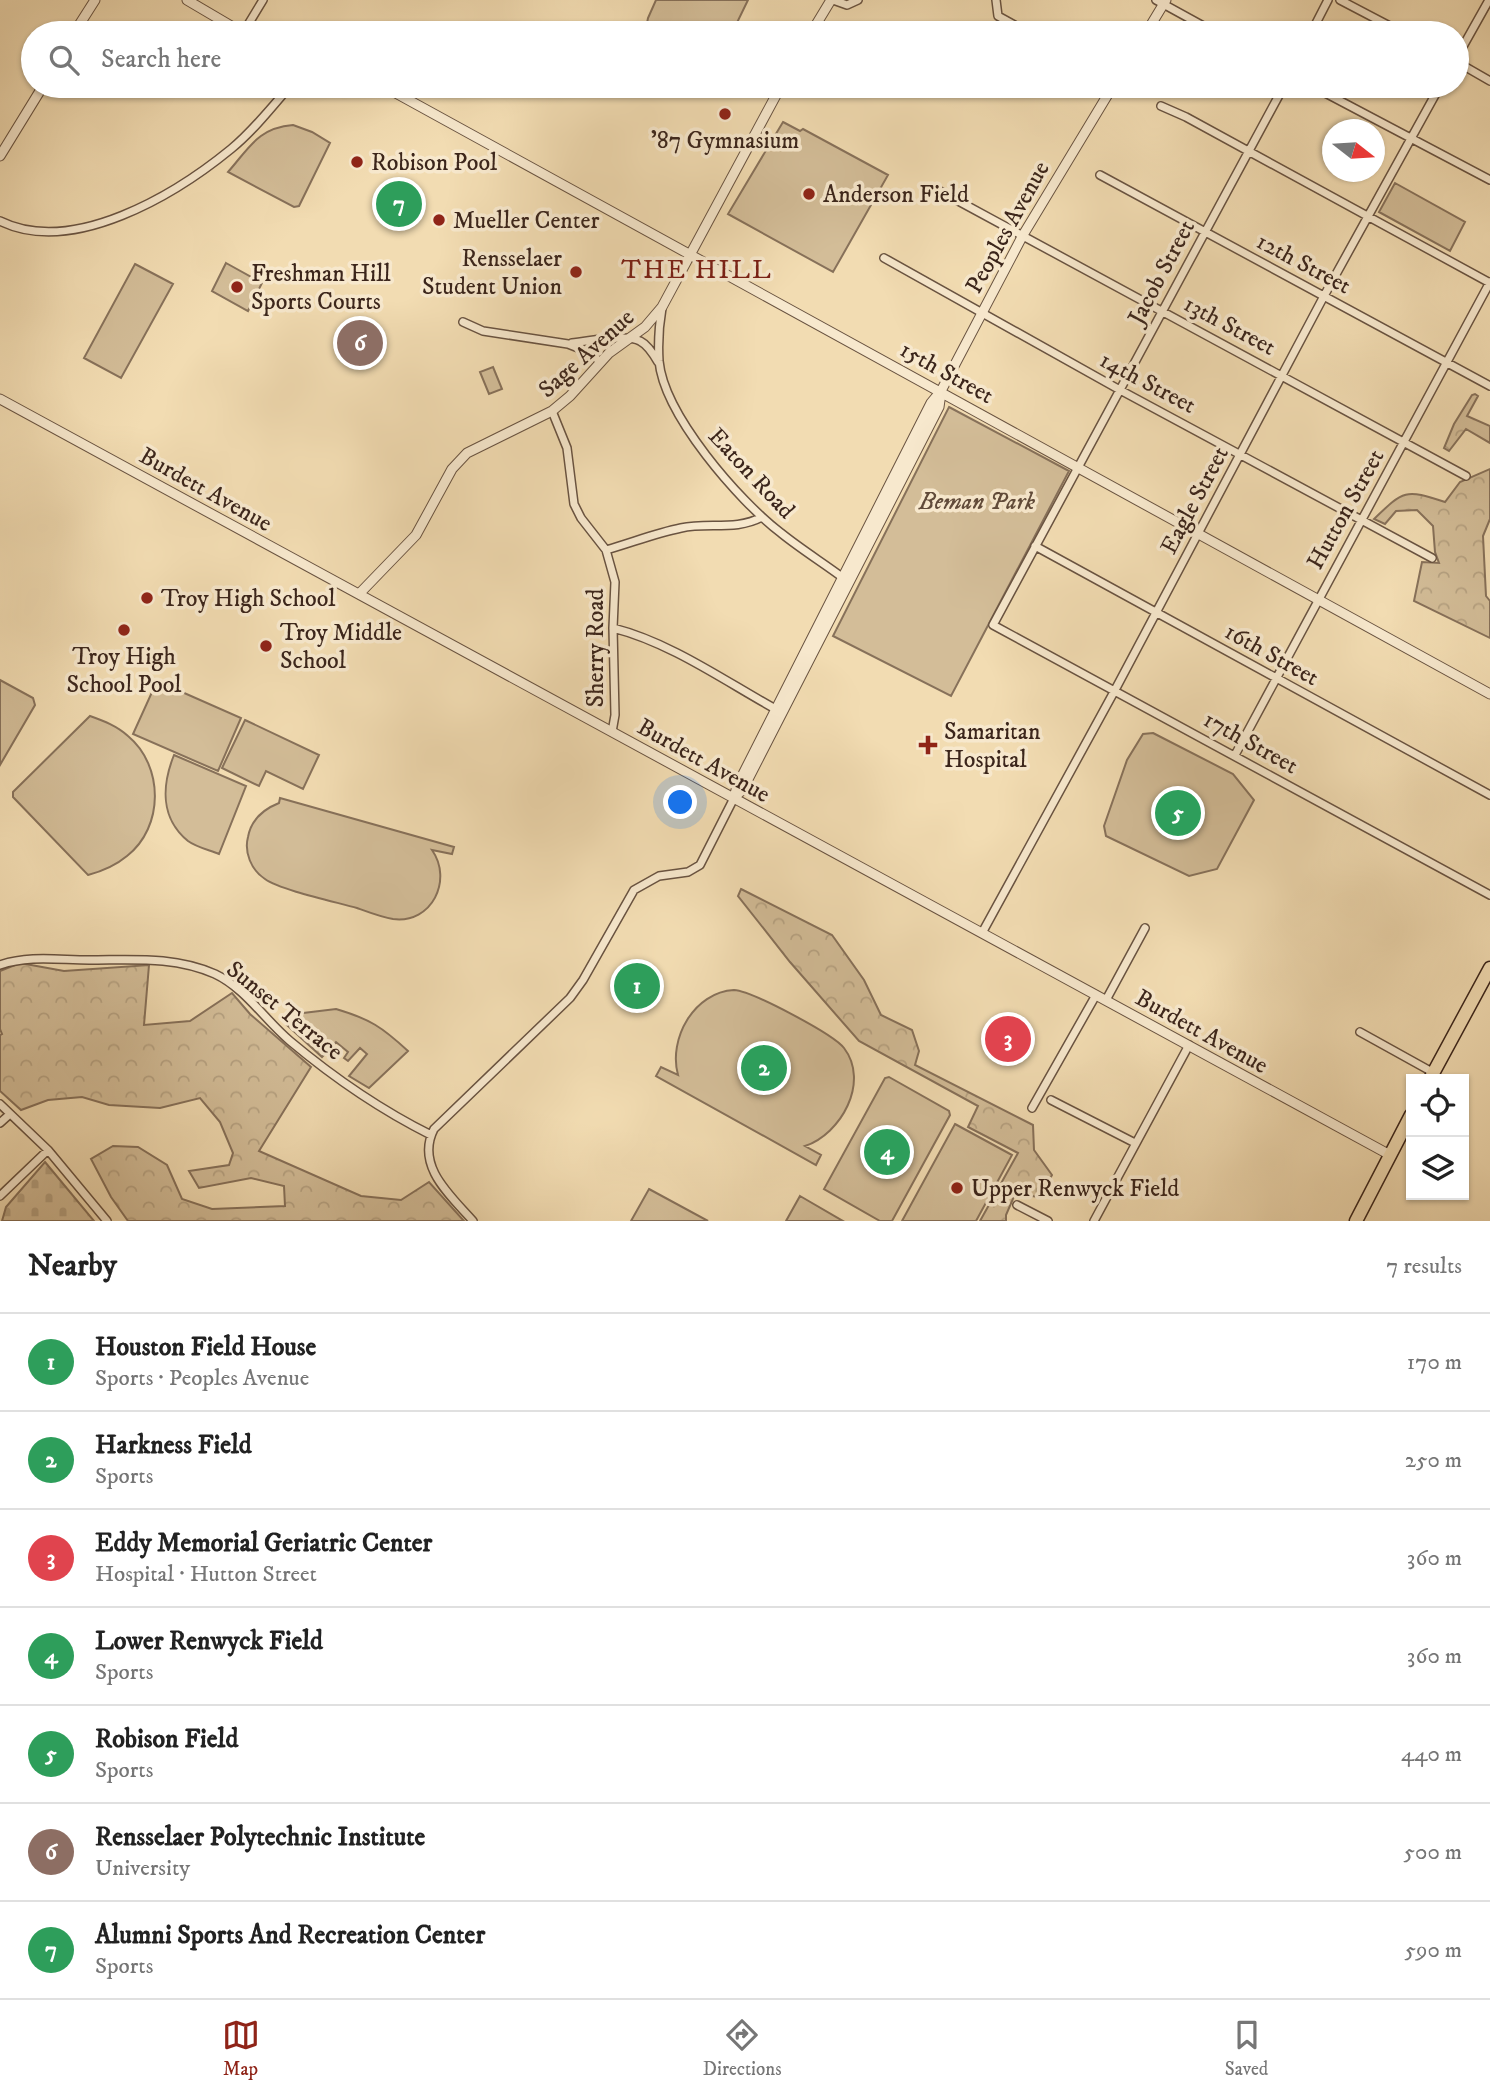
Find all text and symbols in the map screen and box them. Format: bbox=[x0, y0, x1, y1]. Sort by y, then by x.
search box bbox=[21, 21, 1469, 98]
icon: search bbox=[45, 41, 83, 79]
text: Search here bbox=[101, 43, 221, 76]
marker: '87 Gymnasium bbox=[717, 106, 733, 122]
north arrow bbox=[1322, 119, 1385, 182]
place label: '87 Gymnasium bbox=[651, 126, 799, 156]
place label: Robison Pool bbox=[371, 148, 498, 178]
marker: Robison Pool bbox=[349, 154, 365, 170]
street label: Peoples Avenue bbox=[959, 156, 1057, 299]
pin: 7 bbox=[376, 178, 422, 230]
place label: Anderson Field bbox=[823, 180, 969, 210]
marker: Anderson Field bbox=[801, 186, 817, 202]
place label: Mueller Center bbox=[453, 206, 599, 236]
marker: Mueller Center bbox=[431, 212, 447, 228]
street label: Jacob Street bbox=[1121, 215, 1202, 332]
street label: 12th Street bbox=[1251, 227, 1356, 301]
place label: Rensselaer Student Union bbox=[422, 244, 562, 302]
district label: THE HILL bbox=[621, 254, 773, 287]
place label: Freshman Hill Sports Courts bbox=[251, 259, 391, 317]
marker: Rensselaer Student Union bbox=[568, 264, 584, 280]
marker: Freshman Hill Sports Courts bbox=[229, 279, 245, 295]
street label: 13th Street bbox=[1178, 289, 1281, 363]
street label: Sage Avenue bbox=[533, 303, 641, 405]
pin: 6 bbox=[337, 317, 383, 369]
street label: 15th Street bbox=[894, 335, 999, 411]
street label: 14th Street bbox=[1094, 345, 1201, 421]
street label: Eaton Road bbox=[701, 422, 801, 526]
street label: Burdett Avenue bbox=[134, 441, 277, 539]
street label: Eagle Street bbox=[1154, 441, 1236, 560]
street label: Hutton Street bbox=[1301, 444, 1391, 575]
park label: Beman Park bbox=[918, 487, 1035, 517]
place label: Troy High School bbox=[161, 584, 336, 614]
street label: Sherry Road bbox=[581, 588, 611, 708]
marker: Troy High School bbox=[139, 590, 155, 606]
street label: 16th Street bbox=[1219, 617, 1324, 693]
place label: Troy Middle School bbox=[280, 618, 402, 676]
marker: Troy High School Pool bbox=[116, 622, 132, 638]
marker: Troy Middle School bbox=[258, 638, 274, 654]
place label: Troy High School Pool bbox=[67, 642, 182, 700]
street label: 17th Street bbox=[1198, 705, 1303, 781]
street label: Burdett Avenue bbox=[632, 712, 775, 810]
place label: Samaritan Hospital bbox=[944, 717, 1041, 775]
marker: Samaritan Hospital bbox=[918, 735, 938, 755]
your location bbox=[663, 785, 697, 819]
pin: 5 bbox=[1155, 787, 1201, 839]
street label: Sunset Terrace bbox=[220, 955, 349, 1067]
pin: 1 bbox=[614, 960, 660, 1012]
street label: Burdett Avenue bbox=[1130, 983, 1273, 1081]
pin: 3 bbox=[985, 1013, 1031, 1065]
pin: 2 bbox=[741, 1042, 787, 1094]
map controls bbox=[1406, 1074, 1469, 1200]
button: locate bbox=[1406, 1074, 1469, 1137]
pin: 4 bbox=[864, 1126, 910, 1178]
button: layers bbox=[1406, 1137, 1469, 1200]
place label: Upper Renwyck Field bbox=[971, 1174, 1179, 1204]
marker: Upper Renwyck Field bbox=[949, 1180, 965, 1196]
text: Nearby bbox=[28, 1248, 117, 1285]
text: 7 results bbox=[1386, 1252, 1462, 1281]
text: Houston Field House bbox=[95, 1331, 316, 1364]
text: 1 bbox=[47, 1348, 55, 1377]
text: 170 m bbox=[1407, 1348, 1462, 1377]
text: Sports · Peoples Avenue bbox=[95, 1364, 309, 1393]
text: Harkness Field bbox=[95, 1429, 252, 1462]
text: 2 bbox=[45, 1446, 57, 1475]
text: 250 m bbox=[1405, 1446, 1462, 1475]
text: Sports bbox=[95, 1462, 153, 1491]
text: Eddy Memorial Geriatric Center bbox=[95, 1527, 432, 1560]
text: 3 bbox=[47, 1544, 55, 1573]
text: 360 m bbox=[1407, 1544, 1462, 1573]
text: Hospital · Hutton Street bbox=[95, 1560, 317, 1589]
text: Lower Renwyck Field bbox=[95, 1625, 323, 1658]
text: 4 bbox=[44, 1642, 58, 1671]
text: 360 m bbox=[1407, 1642, 1462, 1671]
text: Sports bbox=[95, 1658, 153, 1687]
text: Robison Field bbox=[95, 1723, 238, 1756]
text: 5 bbox=[45, 1740, 57, 1769]
text: 440 m bbox=[1401, 1740, 1462, 1769]
text: Sports bbox=[95, 1756, 153, 1785]
text: Rensselaer Polytechnic Institute bbox=[95, 1821, 425, 1854]
text: 6 bbox=[45, 1838, 57, 1867]
text: 500 m bbox=[1404, 1838, 1462, 1867]
text: University bbox=[95, 1854, 190, 1883]
text: Alumni Sports And Recreation Center bbox=[95, 1919, 485, 1952]
text: 7 bbox=[45, 1936, 57, 1965]
text: 590 m bbox=[1405, 1936, 1462, 1965]
text: Sports bbox=[95, 1952, 153, 1981]
tab: Map bbox=[222, 2016, 260, 2081]
tab: Directions bbox=[703, 2016, 782, 2081]
tab: Saved bbox=[1225, 2016, 1268, 2081]

